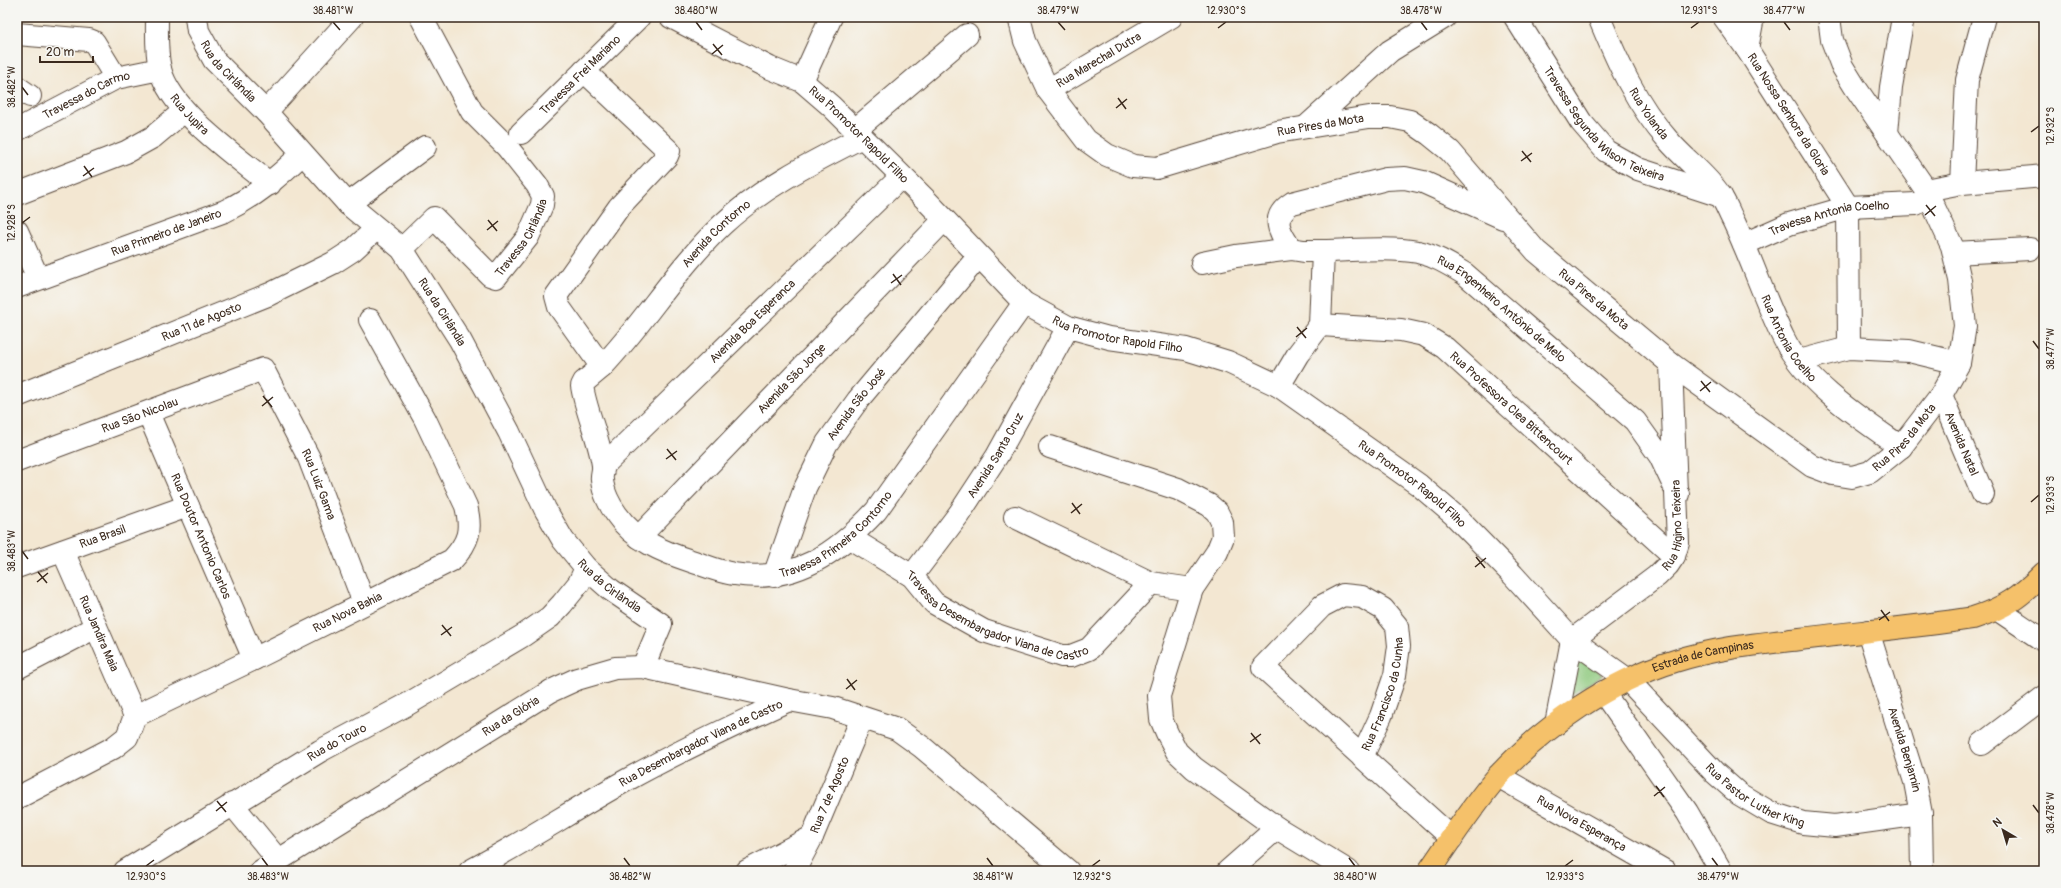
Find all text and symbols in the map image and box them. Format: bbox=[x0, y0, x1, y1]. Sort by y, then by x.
text: 38.481°W bbox=[313, 5, 354, 17]
text: 38.480°W bbox=[674, 5, 718, 17]
text: 38.479°W bbox=[1037, 5, 1079, 17]
text: 12.930°S bbox=[1206, 5, 1246, 17]
text: 38.478°W bbox=[1400, 5, 1442, 17]
text: 12.931°S bbox=[1681, 5, 1717, 17]
text: 38.477°W bbox=[1763, 5, 1806, 17]
street label: Rua Marechal Dutra bbox=[1054, 29, 1144, 91]
street label: Travessa Frei Mariano bbox=[536, 31, 624, 118]
scale bar bbox=[40, 38, 93, 64]
street label: Rua da Cirlândia bbox=[197, 38, 260, 106]
text: 20 m bbox=[46, 45, 75, 60]
street label: Rua Nossa Senhora da Gloria bbox=[1744, 50, 1834, 178]
street label: Travessa Segunda Wilson Teixeira bbox=[1540, 63, 1667, 185]
text: 38.482°W bbox=[6, 65, 18, 108]
street label: Travessa do Carmo bbox=[40, 68, 132, 123]
street label: Rua Promotor Rapold Filho bbox=[806, 83, 912, 187]
street label: Rua Yolanda bbox=[1626, 85, 1672, 143]
street label: Rua Jupira bbox=[167, 91, 212, 138]
text: 12.932°S bbox=[2045, 107, 2057, 145]
street label: Rua Pires da Mota bbox=[1276, 110, 1365, 139]
street label: Avenida Contorno bbox=[679, 196, 754, 270]
street label: Travessa Cirlândia bbox=[492, 198, 550, 280]
street label: Travessa Antonia Coelho bbox=[1767, 198, 1890, 239]
text: 12.928°S bbox=[6, 204, 18, 242]
street label: Rua Primeiro de Janeiro bbox=[109, 205, 224, 259]
street label: Rua Engenheiro Antônio de Melo bbox=[1435, 252, 1569, 366]
street label: Rua Pires da Mota bbox=[1555, 266, 1632, 333]
street label: Rua da Cirlândia bbox=[415, 275, 470, 349]
street label: Avenida Boa Esperanca bbox=[706, 276, 799, 366]
street label: Rua Antonia Coelho bbox=[1758, 293, 1820, 385]
street label: Rua 11 de Agosto bbox=[159, 299, 244, 344]
street label: Rua Promotor Rapold Filho bbox=[1050, 312, 1184, 356]
text: 38.477°W bbox=[2045, 327, 2057, 370]
street label: Avenida São Jorge bbox=[754, 340, 829, 417]
street label: Rua Professora Clea Bittencourt bbox=[1447, 349, 1576, 468]
street label: Avenida São José bbox=[824, 365, 889, 443]
street label: Rua São Nicolau bbox=[99, 394, 180, 436]
street label: Rua Pires da Mota bbox=[1869, 400, 1939, 475]
street label: Avenida Santa Cruz bbox=[964, 410, 1027, 501]
street label: Avenida Natal bbox=[1942, 410, 1982, 478]
street label: Rua Promotor Rapold Filho bbox=[1355, 437, 1470, 531]
street label: Rua Luiz Gama bbox=[298, 446, 339, 522]
street label: Rua Doutor Antonio Carlos bbox=[167, 471, 235, 602]
text: 12.933°S bbox=[2045, 476, 2057, 514]
street label: Rua Higino Teixeira bbox=[1659, 479, 1685, 574]
street label: Travessa Primeira Contorno bbox=[778, 488, 896, 581]
street label: Rua Brasil bbox=[77, 521, 128, 552]
text: 38.483°W bbox=[6, 529, 18, 572]
street label: Rua da Cirlândia bbox=[574, 556, 645, 616]
street label: Travessa Desembargador Viana de Castro bbox=[904, 567, 1091, 664]
street label: Rua Nova Bahia bbox=[310, 589, 385, 636]
street label: Rua Jandira Maia bbox=[76, 593, 122, 674]
street label: Rua Francisco da Cunha bbox=[1358, 636, 1407, 753]
street label: Estrada de Campinas bbox=[1650, 637, 1755, 676]
street label: Rua da Glória bbox=[479, 692, 543, 739]
street label: Rua Desembargador Viana de Castro bbox=[616, 696, 786, 790]
street label: Avenida Benjamin bbox=[1885, 705, 1924, 793]
street label: Rua do Touro bbox=[305, 720, 369, 764]
street label: Rua 7 de Agosto bbox=[807, 754, 853, 836]
street label: Rua Pastor Luther King bbox=[1702, 760, 1807, 831]
street label: Rua Nova Esperança bbox=[1534, 792, 1629, 855]
text: 38.478°W bbox=[2045, 792, 2057, 834]
north arrow bbox=[1983, 810, 2023, 850]
text: N bbox=[1990, 815, 2005, 830]
text: 12.930°S bbox=[126, 871, 166, 883]
text: 38.483°W bbox=[247, 871, 290, 883]
text: 38.482°W bbox=[609, 871, 652, 883]
text: 38.481°W bbox=[973, 871, 1014, 883]
text: 12.932°S bbox=[1073, 871, 1111, 883]
text: 38.480°W bbox=[1333, 871, 1377, 883]
text: 12.933°S bbox=[1546, 871, 1584, 883]
text: 38.479°W bbox=[1697, 871, 1739, 883]

